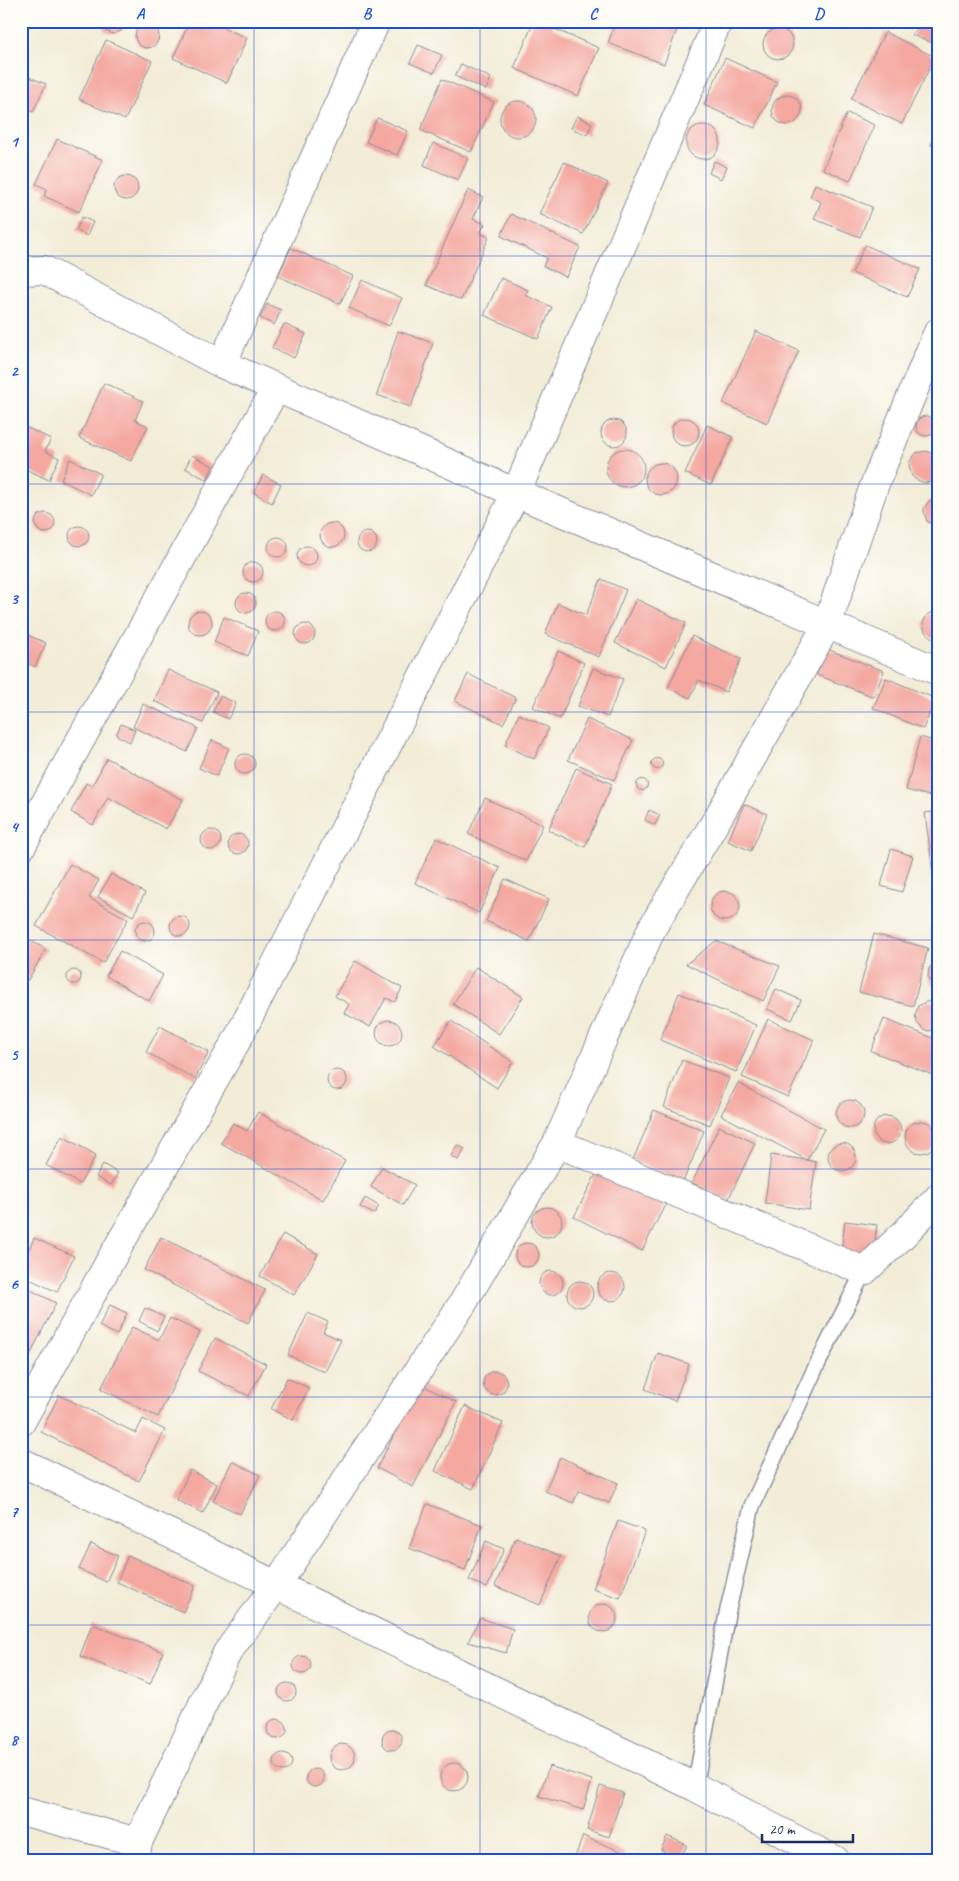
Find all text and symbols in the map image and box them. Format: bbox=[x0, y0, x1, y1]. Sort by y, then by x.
text: A bbox=[136, 4, 146, 24]
text: B bbox=[363, 4, 373, 24]
text: C bbox=[589, 4, 599, 24]
text: D bbox=[814, 4, 825, 24]
text: 1 bbox=[10, 132, 19, 152]
text: 2 bbox=[10, 361, 19, 381]
text: 3 bbox=[10, 589, 19, 609]
text: 4 bbox=[10, 817, 19, 837]
text: 5 bbox=[11, 1045, 20, 1065]
text: 6 bbox=[10, 1274, 19, 1294]
text: 7 bbox=[10, 1502, 19, 1522]
text: 8 bbox=[10, 1730, 19, 1750]
scale bar bbox=[762, 1811, 853, 1843]
text: 20 m bbox=[769, 1820, 796, 1839]

